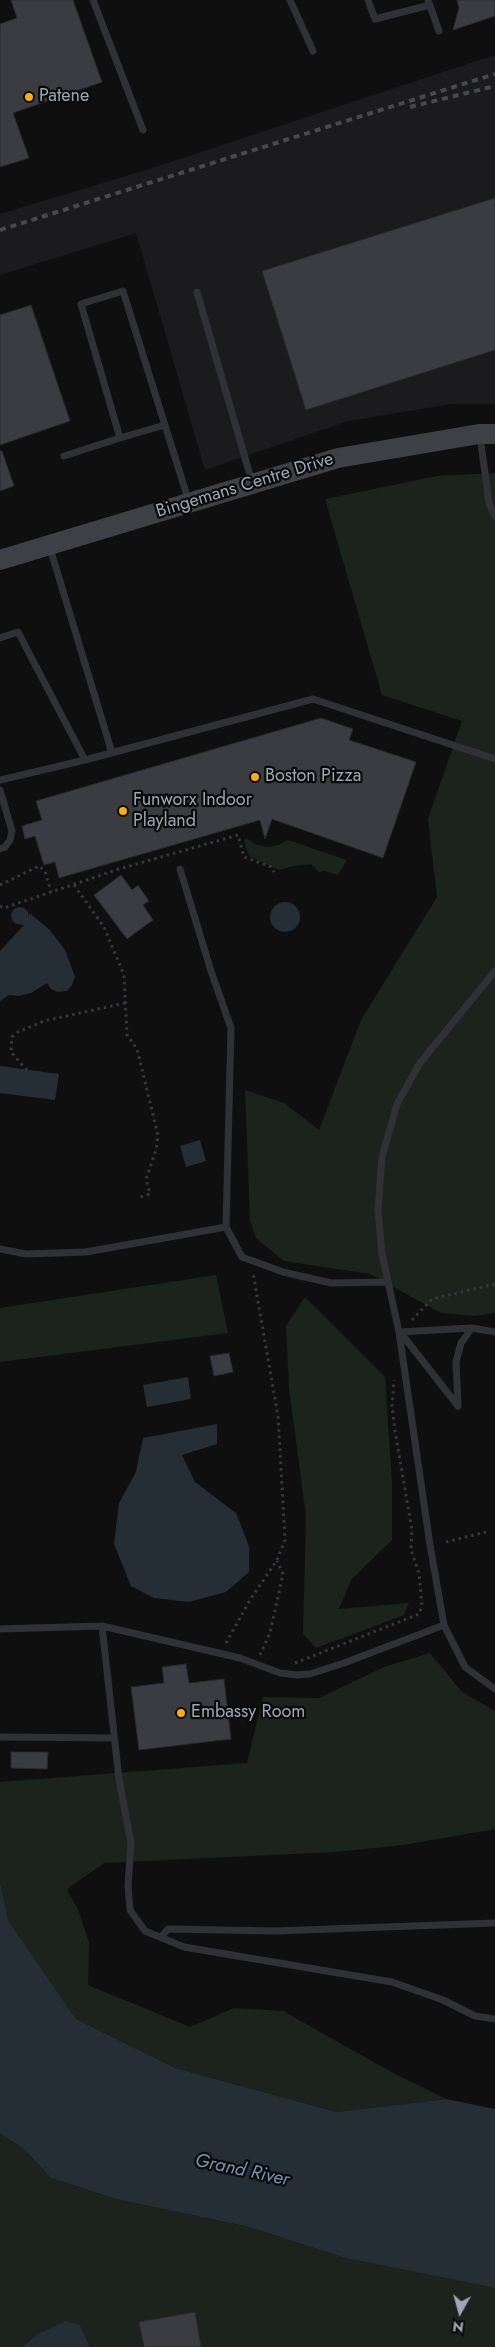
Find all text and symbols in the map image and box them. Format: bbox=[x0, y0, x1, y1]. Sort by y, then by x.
place label: Patene bbox=[39, 86, 89, 108]
marker: Patene bbox=[23, 91, 35, 103]
street label: Bingemans Centre Drive bbox=[154, 449, 336, 523]
place label: Boston Pizza bbox=[265, 766, 361, 788]
marker: Boston Pizza bbox=[249, 771, 261, 783]
place label: Funworx Indoor Playland bbox=[133, 790, 252, 832]
marker: Funworx Indoor Playland bbox=[117, 805, 129, 817]
place label: Embassy Room bbox=[191, 1702, 305, 1724]
marker: Embassy Room bbox=[175, 1707, 187, 1719]
water label: Grand River bbox=[193, 2150, 291, 2192]
north arrow bbox=[435, 2287, 485, 2337]
text: N bbox=[451, 2316, 465, 2337]

